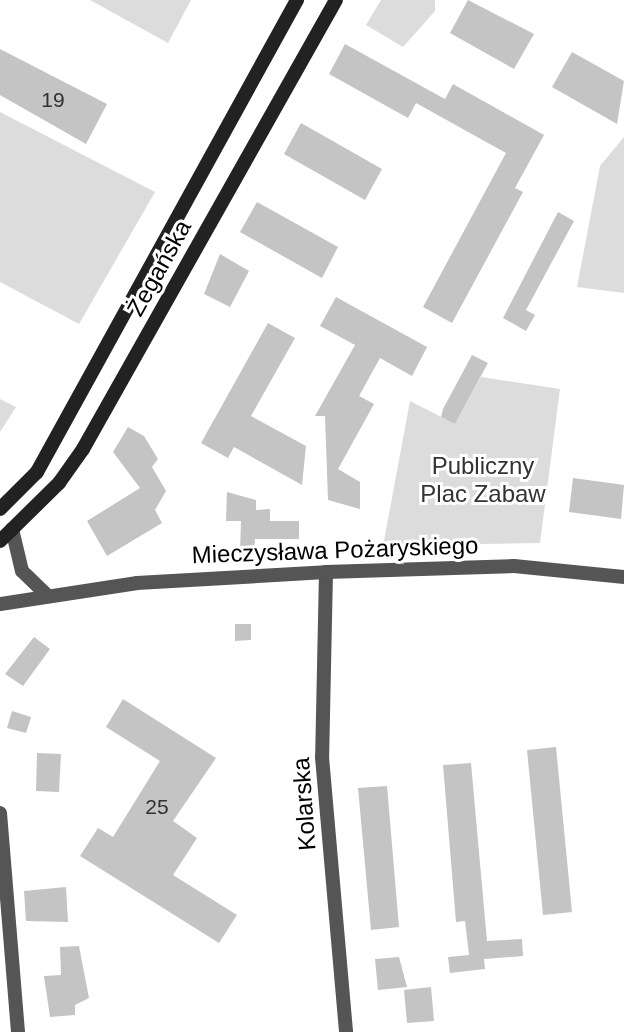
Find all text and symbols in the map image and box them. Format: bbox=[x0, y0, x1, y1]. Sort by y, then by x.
house number: 19 bbox=[41, 87, 65, 113]
street label: Żegańska bbox=[121, 215, 197, 321]
park label: Publiczny Plac Zabaw bbox=[420, 452, 546, 508]
street label: Mieczysława Pożaryskiego bbox=[191, 531, 479, 569]
street label: Kolarska bbox=[286, 756, 322, 852]
house number: 25 bbox=[145, 794, 169, 820]

